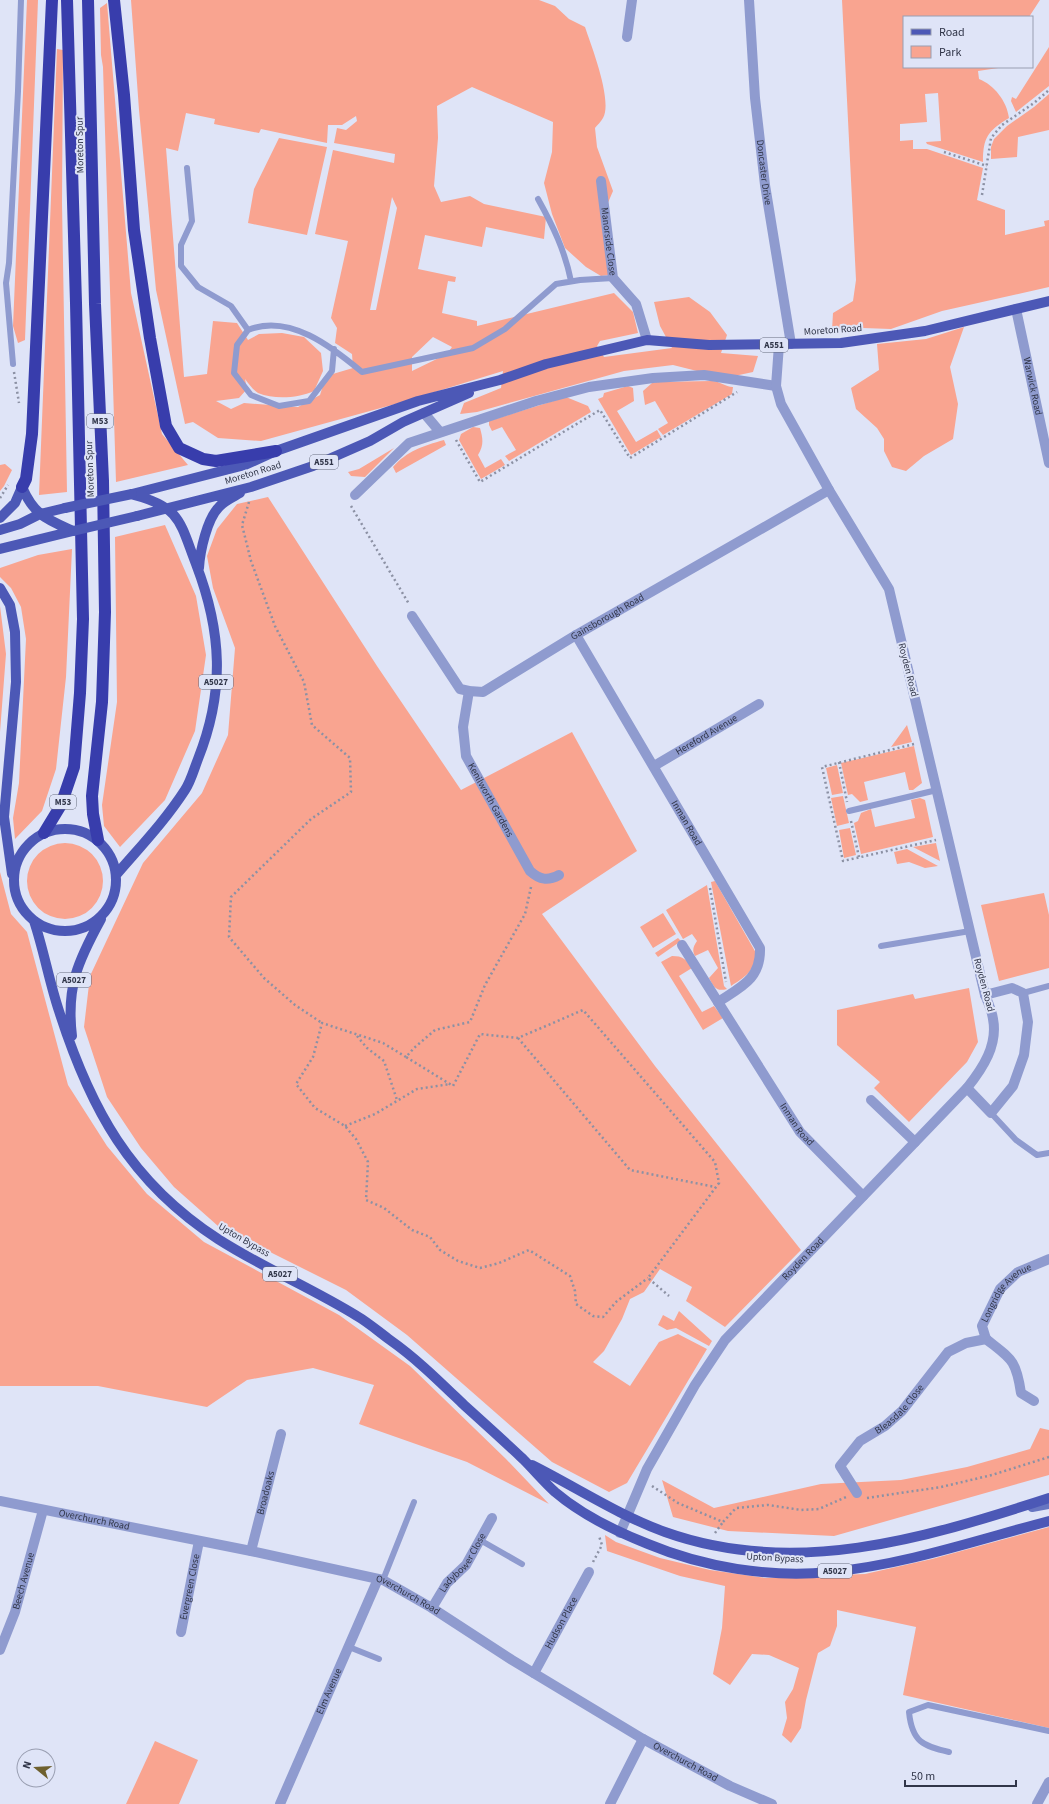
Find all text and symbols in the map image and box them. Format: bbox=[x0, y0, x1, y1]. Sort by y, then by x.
legend bbox=[903, 16, 1033, 68]
text: Road bbox=[939, 24, 965, 41]
text: Park bbox=[939, 44, 961, 61]
street label: Moreton Spur bbox=[72, 116, 87, 174]
street label: Doncaster Drive bbox=[753, 139, 775, 206]
street label: Manorside Close bbox=[597, 207, 620, 277]
street label: Moreton Road bbox=[803, 321, 863, 339]
road number: A551 bbox=[760, 338, 788, 352]
street label: Warwick Road bbox=[1020, 356, 1046, 417]
road number: M53 bbox=[87, 414, 113, 428]
street label: Moreton Spur bbox=[82, 440, 98, 498]
road number: A551 bbox=[310, 455, 338, 469]
street label: Moreton Road bbox=[223, 458, 283, 488]
street label: Gainsborough Road bbox=[568, 590, 647, 644]
street label: Royden Road bbox=[895, 642, 921, 698]
road number: A5027 bbox=[199, 675, 233, 689]
street label: Hereford Avenue bbox=[673, 711, 740, 759]
street label: Kenilworth Gardens bbox=[464, 760, 517, 840]
road number: M53 bbox=[50, 795, 76, 809]
street label: Inman Road bbox=[668, 798, 705, 848]
street label: Royden Road bbox=[970, 957, 998, 1013]
road number: A5027 bbox=[57, 973, 91, 987]
street label: Inman Road bbox=[776, 1100, 817, 1149]
street label: Upton Bypass bbox=[216, 1220, 272, 1260]
street label: Royden Road bbox=[779, 1234, 827, 1283]
street label: Longridge Avenue bbox=[978, 1260, 1034, 1325]
road number: A5027 bbox=[263, 1267, 297, 1281]
street label: Bleasdale Close bbox=[872, 1381, 927, 1438]
street label: Broadoaks bbox=[254, 1470, 278, 1516]
street label: Overchurch Road bbox=[57, 1506, 131, 1534]
street label: Ladybower Close bbox=[436, 1531, 489, 1595]
street label: Upton Bypass bbox=[746, 1550, 804, 1566]
street label: Beech Avenue bbox=[9, 1551, 38, 1611]
street label: Evergreen Close bbox=[177, 1553, 203, 1621]
road number: A5027 bbox=[818, 1564, 852, 1578]
street label: Overchurch Road bbox=[375, 1572, 443, 1618]
street label: Hudson Place bbox=[541, 1594, 581, 1651]
street label: Elm Avenue bbox=[313, 1666, 345, 1716]
street label: Overchurch Road bbox=[650, 1739, 720, 1785]
north arrow bbox=[16, 1748, 56, 1788]
text: N bbox=[19, 1759, 35, 1771]
scale bar bbox=[905, 1762, 1016, 1788]
text: 50 m bbox=[911, 1768, 935, 1785]

